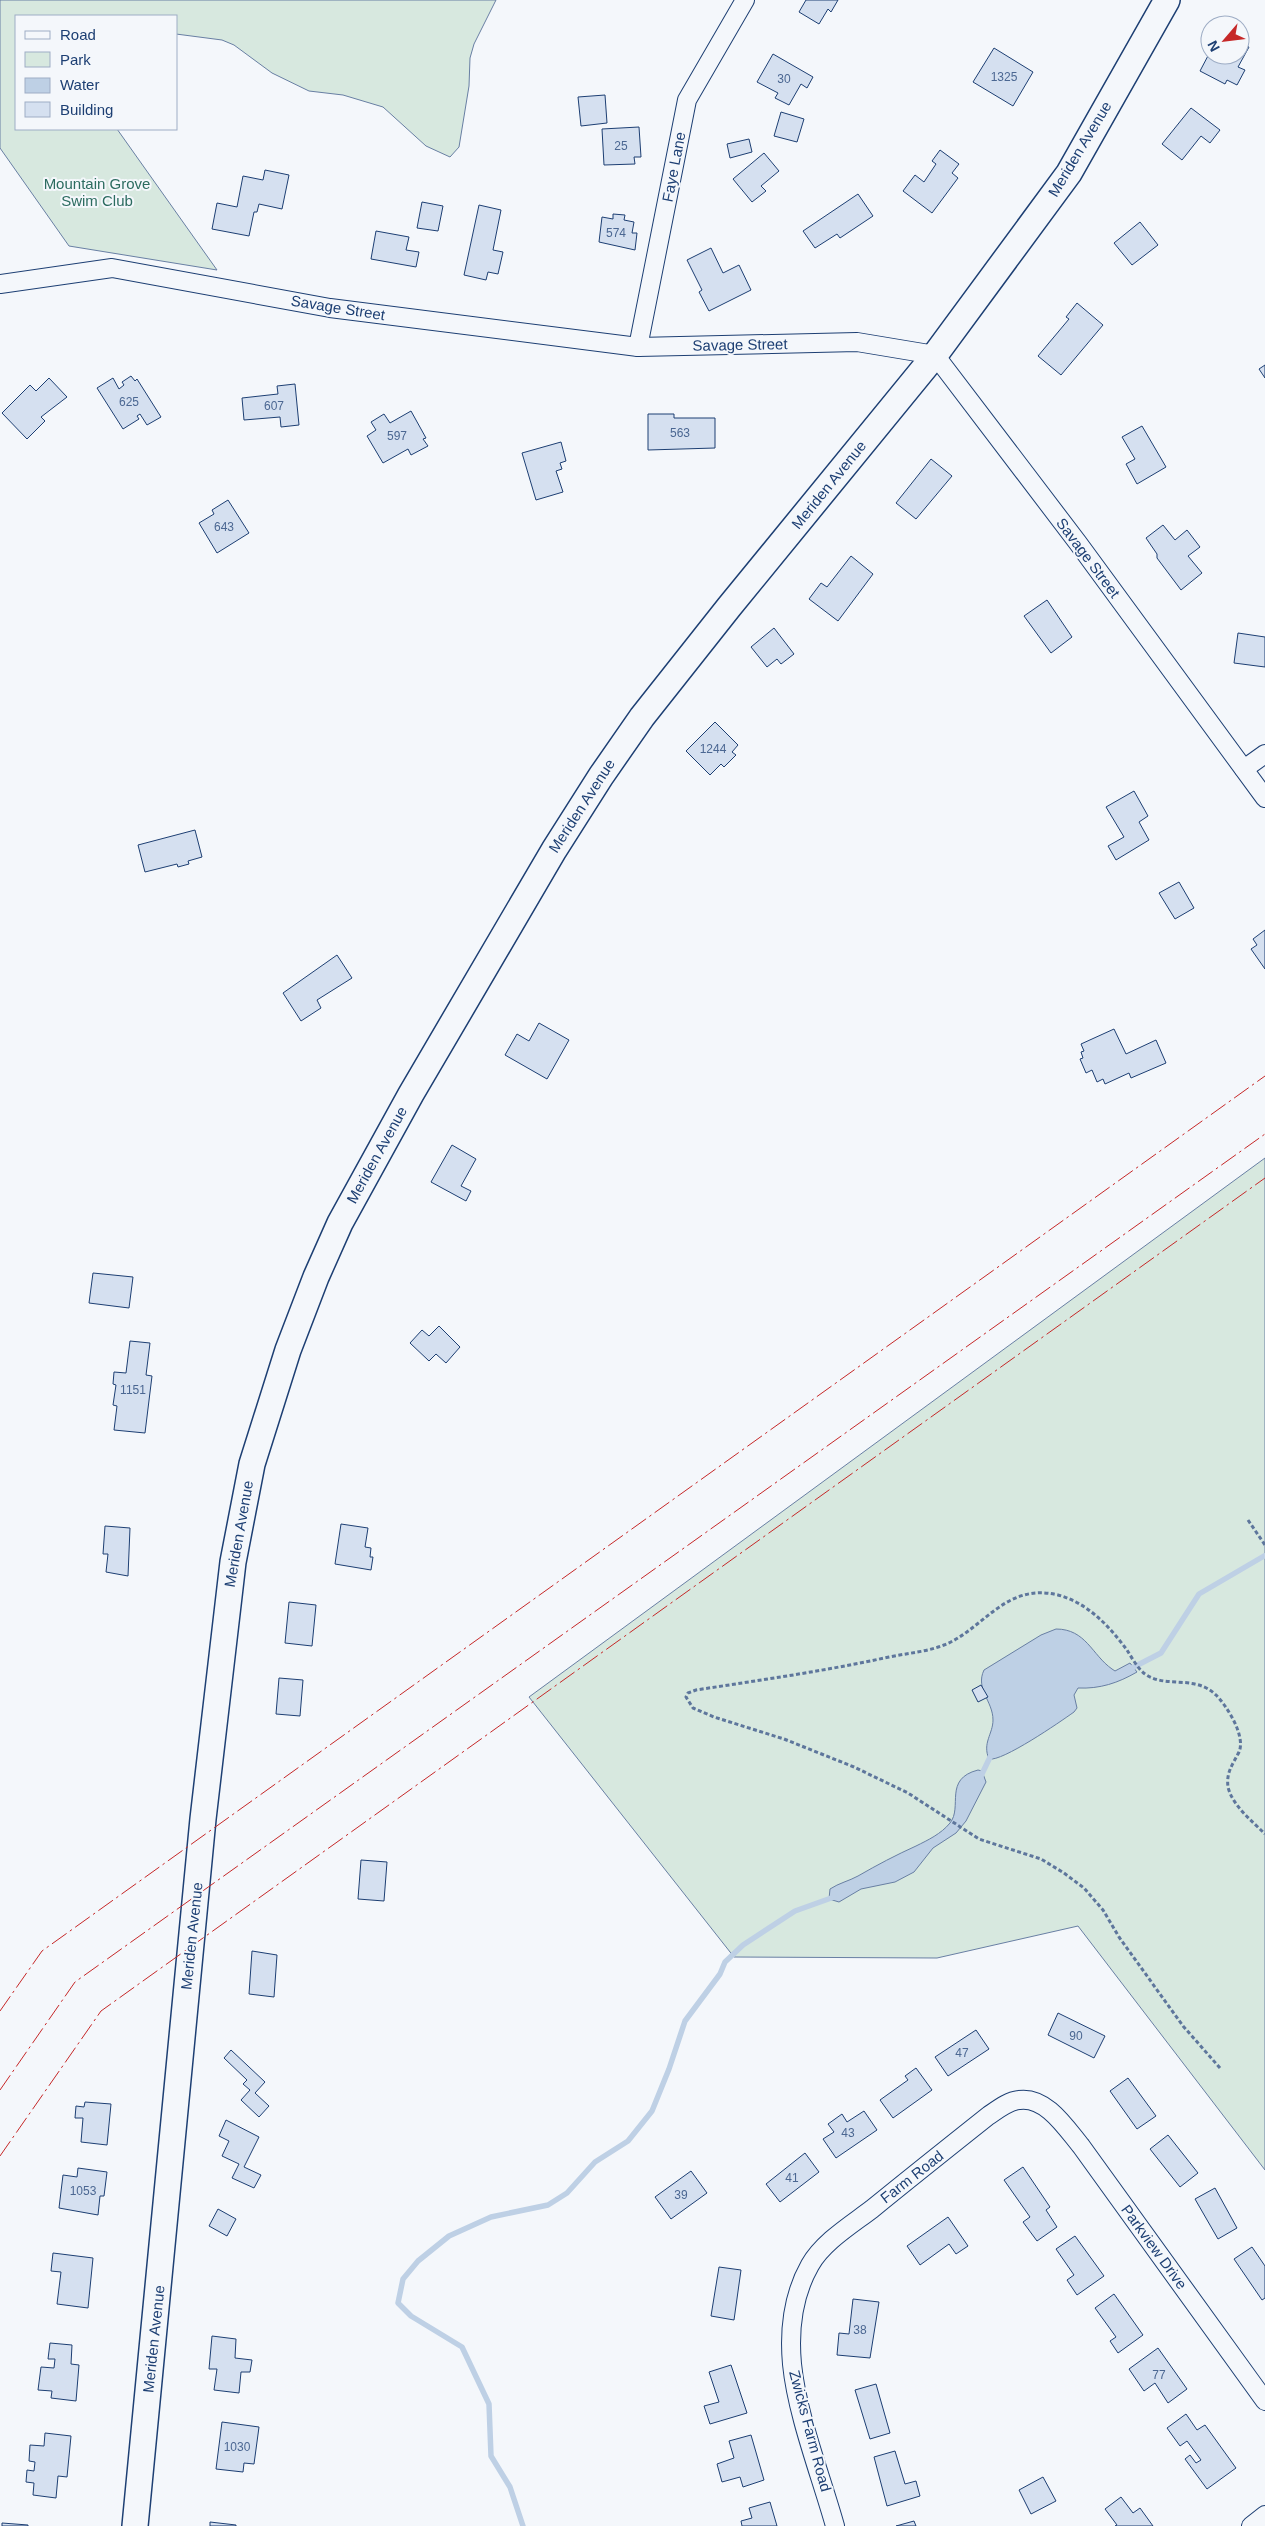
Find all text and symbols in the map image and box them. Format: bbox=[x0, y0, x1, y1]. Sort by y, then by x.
legend bbox=[15, 15, 178, 130]
north arrow bbox=[1200, 15, 1250, 65]
text: Road bbox=[60, 26, 96, 43]
text: N bbox=[1204, 38, 1223, 54]
text: Park bbox=[60, 51, 91, 68]
house number: 1325 bbox=[991, 70, 1018, 84]
house number: 30 bbox=[777, 72, 791, 86]
text: Water bbox=[60, 76, 99, 93]
street label: Meriden Avenue bbox=[1044, 98, 1115, 199]
text: Building bbox=[60, 101, 113, 118]
street label: Faye Lane bbox=[658, 130, 689, 203]
house number: 25 bbox=[614, 139, 628, 153]
park label: Mountain Grove Swim Club bbox=[44, 175, 150, 209]
house number: 574 bbox=[606, 226, 626, 240]
street label: Savage Street bbox=[290, 292, 387, 323]
street label: Savage Street bbox=[692, 335, 788, 354]
house number: 625 bbox=[119, 395, 139, 409]
house number: 607 bbox=[264, 399, 284, 413]
house number: 563 bbox=[670, 426, 690, 440]
house number: 597 bbox=[387, 429, 407, 443]
street label: Meriden Avenue bbox=[788, 437, 869, 532]
street label: Savage Street bbox=[1053, 515, 1124, 601]
house number: 643 bbox=[214, 520, 234, 534]
house number: 1244 bbox=[700, 742, 727, 756]
street label: Meriden Avenue bbox=[545, 756, 618, 856]
street label: Meriden Avenue bbox=[343, 1103, 410, 1206]
house number: 1151 bbox=[120, 1383, 146, 1397]
street label: Meriden Avenue bbox=[221, 1479, 256, 1589]
street label: Meriden Avenue bbox=[177, 1881, 206, 1991]
house number: 90 bbox=[1069, 2029, 1083, 2043]
house number: 47 bbox=[955, 2046, 969, 2060]
house number: 43 bbox=[841, 2126, 855, 2140]
street label: Farm Road bbox=[877, 2147, 946, 2206]
house number: 41 bbox=[785, 2171, 799, 2185]
house number: 1053 bbox=[70, 2184, 97, 2198]
house number: 39 bbox=[674, 2188, 688, 2202]
street label: Parkview Drive bbox=[1118, 2201, 1191, 2292]
street label: Meriden Avenue bbox=[139, 2284, 168, 2394]
house number: 38 bbox=[853, 2323, 867, 2337]
street label: Zwicks Farm Road bbox=[786, 2368, 835, 2493]
house number: 77 bbox=[1152, 2368, 1166, 2382]
house number: 1030 bbox=[224, 2440, 251, 2454]

